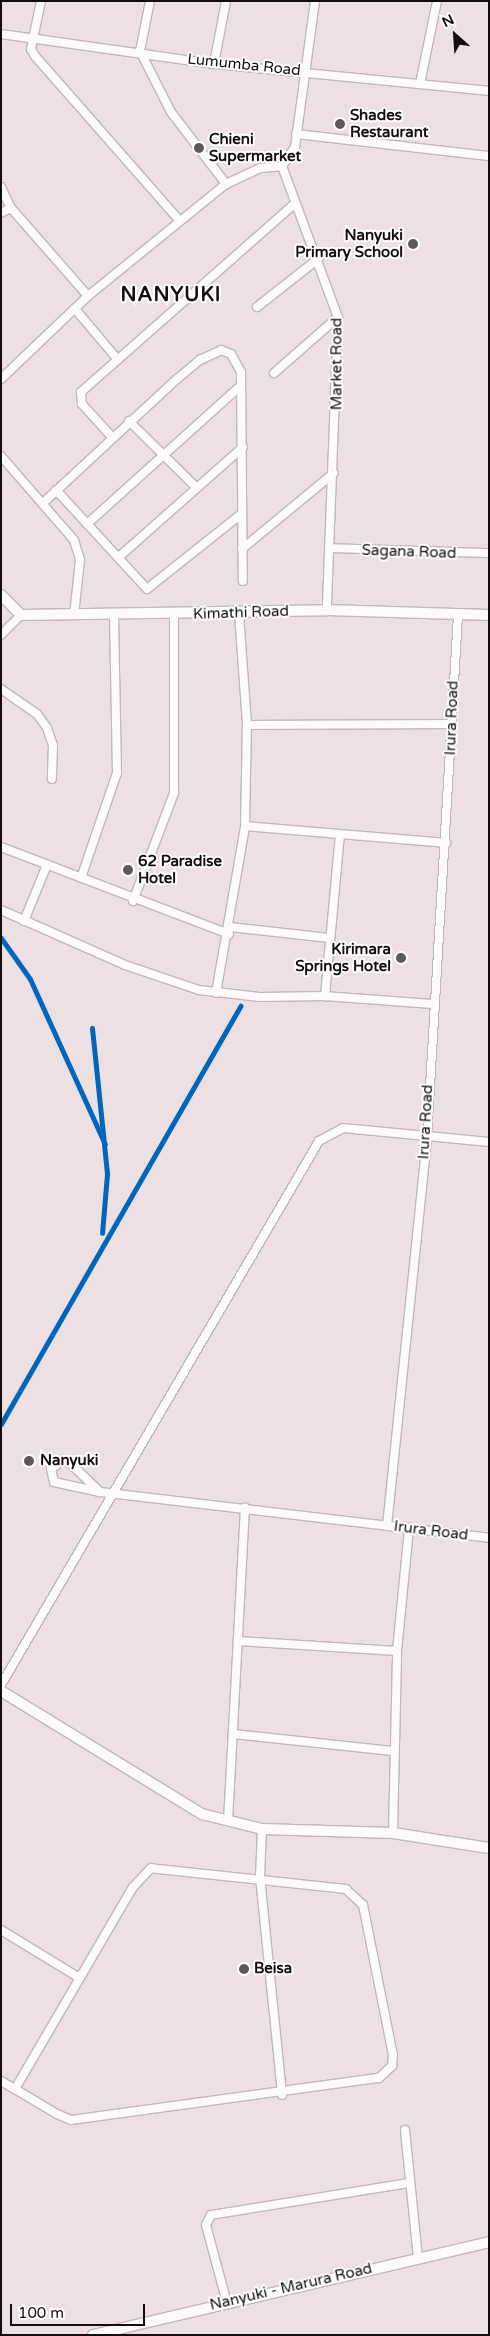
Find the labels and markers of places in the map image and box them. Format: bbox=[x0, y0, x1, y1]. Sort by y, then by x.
place label: Shades Restaurant bbox=[350, 106, 428, 141]
marker: Shades Restaurant bbox=[334, 118, 346, 130]
place label: Chieni Supermarket bbox=[209, 130, 301, 165]
marker: Chieni Supermarket bbox=[193, 142, 205, 154]
place label: Nanyuki Primary School bbox=[295, 226, 403, 261]
marker: Nanyuki Primary School bbox=[407, 238, 419, 250]
place label: 62 Paradise Hotel bbox=[138, 852, 222, 887]
marker: 62 Paradise Hotel bbox=[122, 864, 134, 876]
place label: Kirimara Springs Hotel bbox=[295, 940, 391, 975]
marker: Kirimara Springs Hotel bbox=[395, 952, 407, 964]
place label: Nanyuki bbox=[40, 1452, 99, 1470]
marker: Nanyuki bbox=[22, 1454, 36, 1468]
place label: Beisa bbox=[254, 1960, 292, 1978]
marker: Beisa bbox=[238, 1963, 250, 1975]

